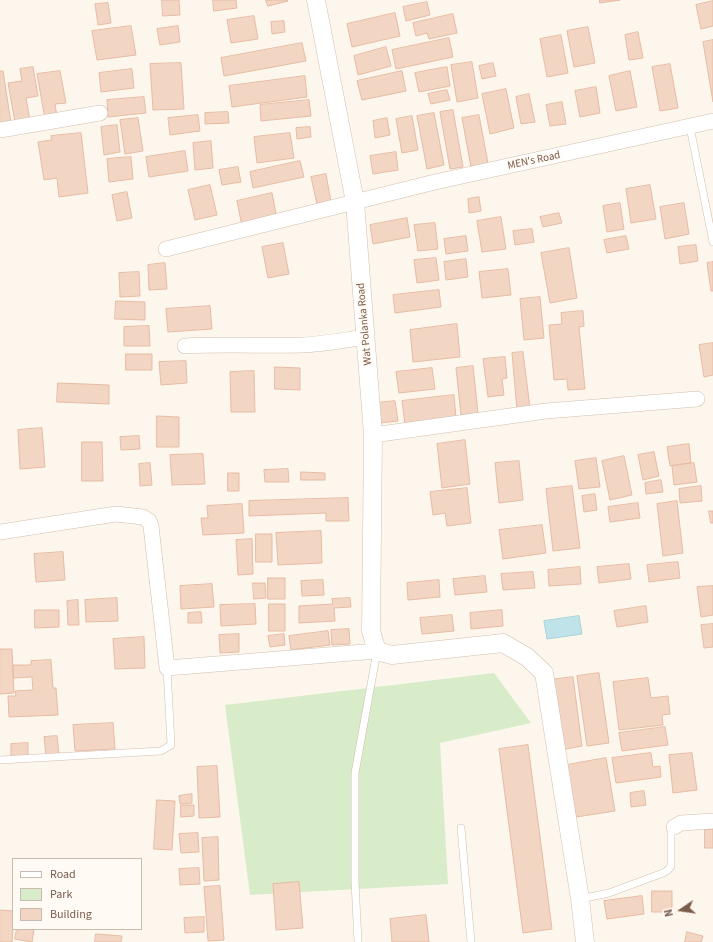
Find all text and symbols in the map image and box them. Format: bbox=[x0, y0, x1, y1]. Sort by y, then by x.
street label: MEN's Road bbox=[506, 149, 562, 173]
street label: Wat Polanka Road bbox=[355, 282, 375, 366]
legend bbox=[12, 858, 142, 930]
text: Road bbox=[50, 866, 76, 883]
text: Park bbox=[50, 886, 72, 903]
north arrow bbox=[661, 890, 701, 930]
text: Building bbox=[50, 906, 92, 923]
text: N bbox=[661, 908, 677, 918]

